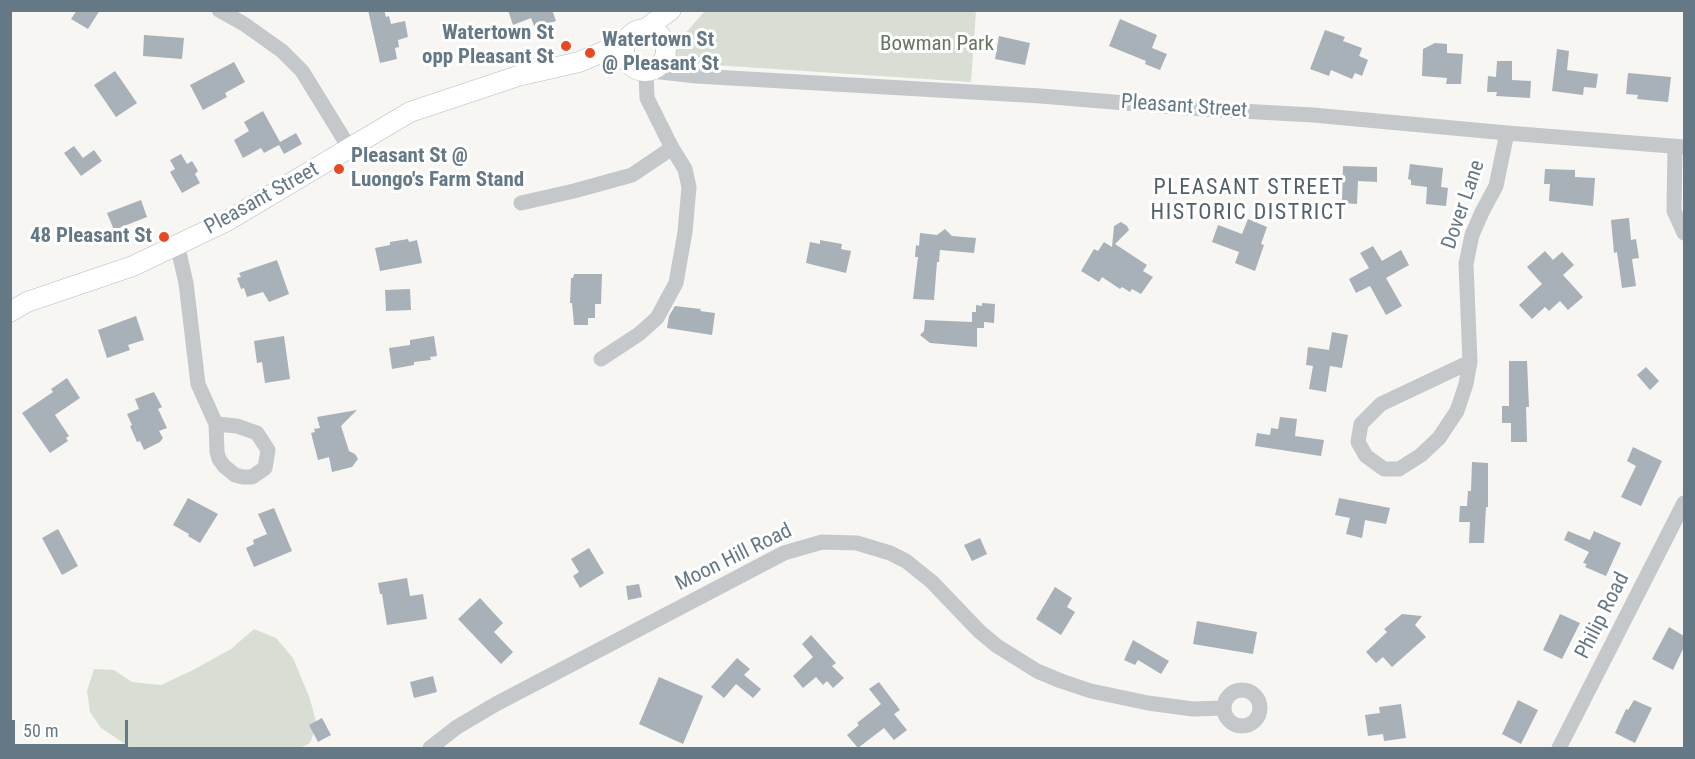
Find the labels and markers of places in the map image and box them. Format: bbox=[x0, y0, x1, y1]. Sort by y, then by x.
place label: Watertown St opp Pleasant St bbox=[422, 21, 554, 71]
place label: Watertown St @ Pleasant St bbox=[602, 28, 719, 78]
marker: Watertown St opp Pleasant St bbox=[559, 39, 573, 53]
marker: Watertown St @ Pleasant St bbox=[583, 46, 597, 60]
place label: Pleasant St @ Luongo's Farm Stand bbox=[351, 144, 524, 194]
marker: Pleasant St @ Luongo's Farm Stand bbox=[332, 162, 346, 176]
place label: 48 Pleasant St bbox=[30, 224, 152, 250]
marker: 48 Pleasant St bbox=[157, 230, 171, 244]

